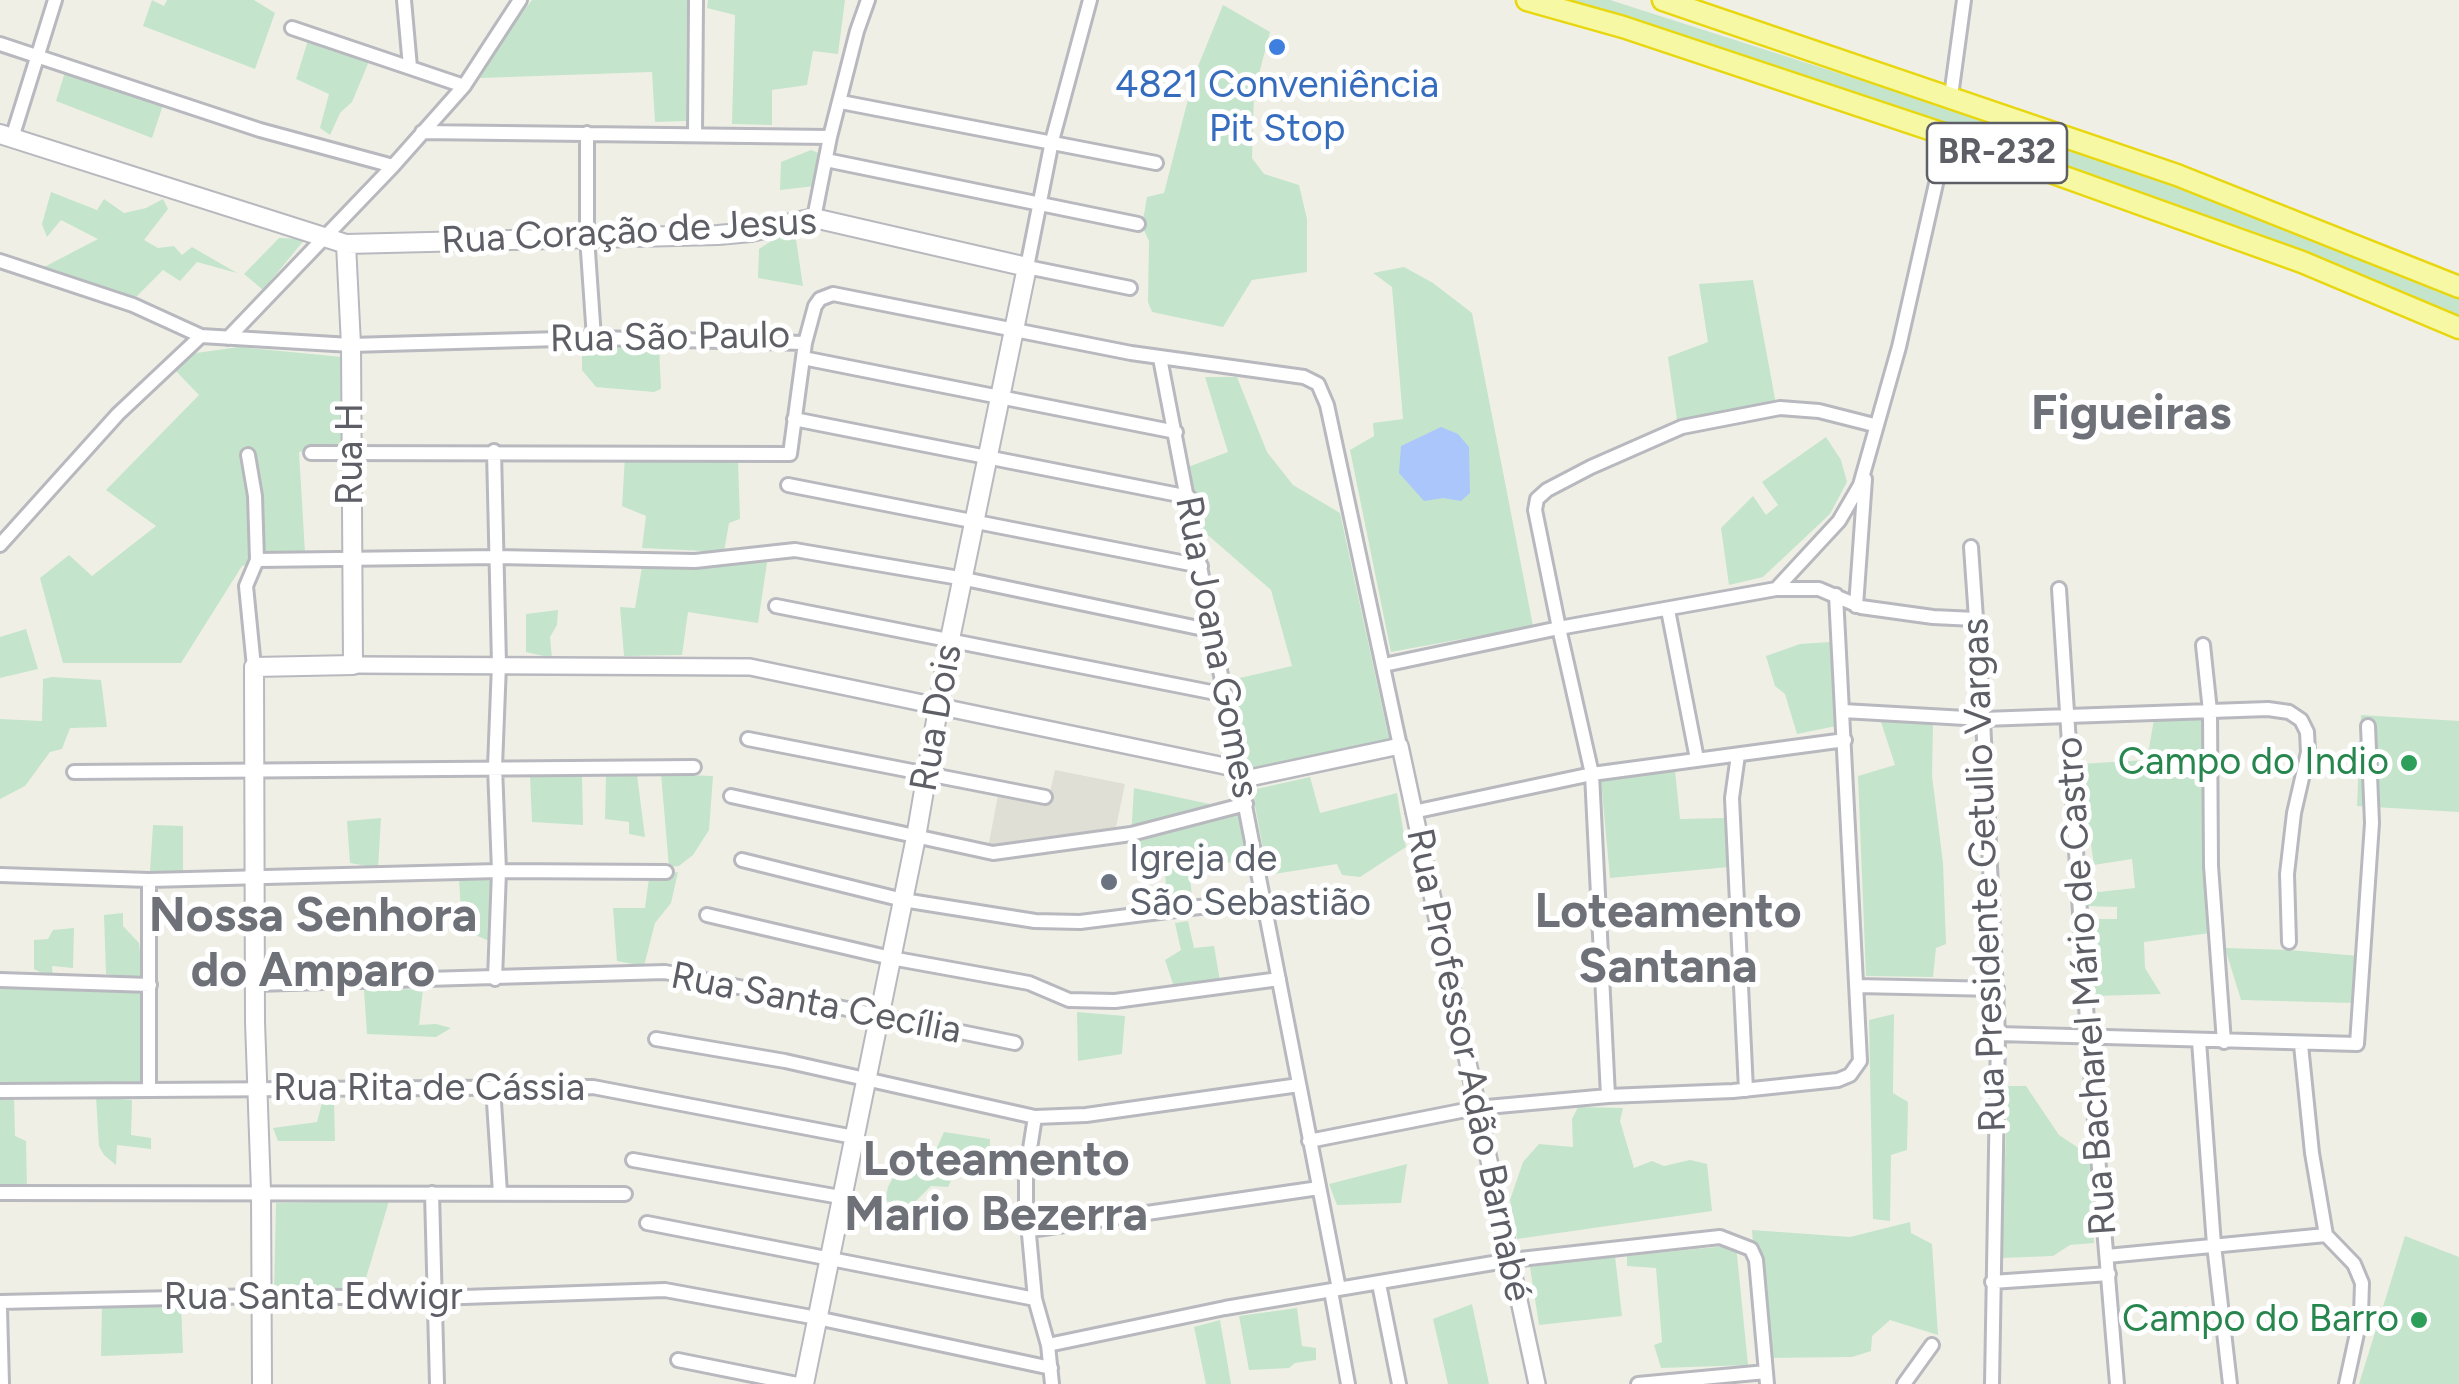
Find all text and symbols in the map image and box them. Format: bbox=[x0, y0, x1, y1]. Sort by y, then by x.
marker: 4821 Conveniência Pit Stop bbox=[1266, 36, 1288, 58]
place label: 4821 Conveniência Pit Stop bbox=[1115, 63, 1439, 152]
road number: BR-232 bbox=[1927, 123, 2067, 183]
street label: Rua Coração de Jesus bbox=[440, 199, 818, 265]
street label: Rua São Paulo bbox=[549, 313, 791, 363]
district label: Figueiras bbox=[2031, 386, 2231, 444]
street label: Rua H bbox=[328, 403, 374, 505]
street label: Rua Joana Gomes bbox=[1164, 492, 1268, 802]
street label: Rua Presidente Getulio Vargas bbox=[1953, 617, 2017, 1133]
street label: Rua Dois bbox=[902, 641, 972, 795]
street label: Rua Bacharel Mário de Castro bbox=[2047, 735, 2127, 1237]
place label: Campo do Indio bbox=[2118, 740, 2389, 786]
marker: Campo do Indio bbox=[2398, 752, 2420, 774]
street label: Rua Professor Adão Barnabé bbox=[1396, 824, 1540, 1306]
place label: Igreja de São Sebastião bbox=[1129, 837, 1371, 926]
marker: Igreja de São Sebastião bbox=[1098, 871, 1120, 893]
district label: Loteamento Santana bbox=[1534, 884, 1802, 997]
district label: Nossa Senhora do Amparo bbox=[149, 888, 477, 1001]
street label: Rua Santa Cecília bbox=[667, 953, 965, 1055]
street label: Rua Rita de Cássia bbox=[273, 1066, 585, 1112]
district label: Loteamento Mario Bezerra bbox=[844, 1132, 1148, 1245]
street label: Rua Santa Edwigr bbox=[163, 1275, 463, 1321]
place label: Campo do Barro bbox=[2122, 1297, 2399, 1343]
marker: Campo do Barro bbox=[2408, 1309, 2430, 1331]

